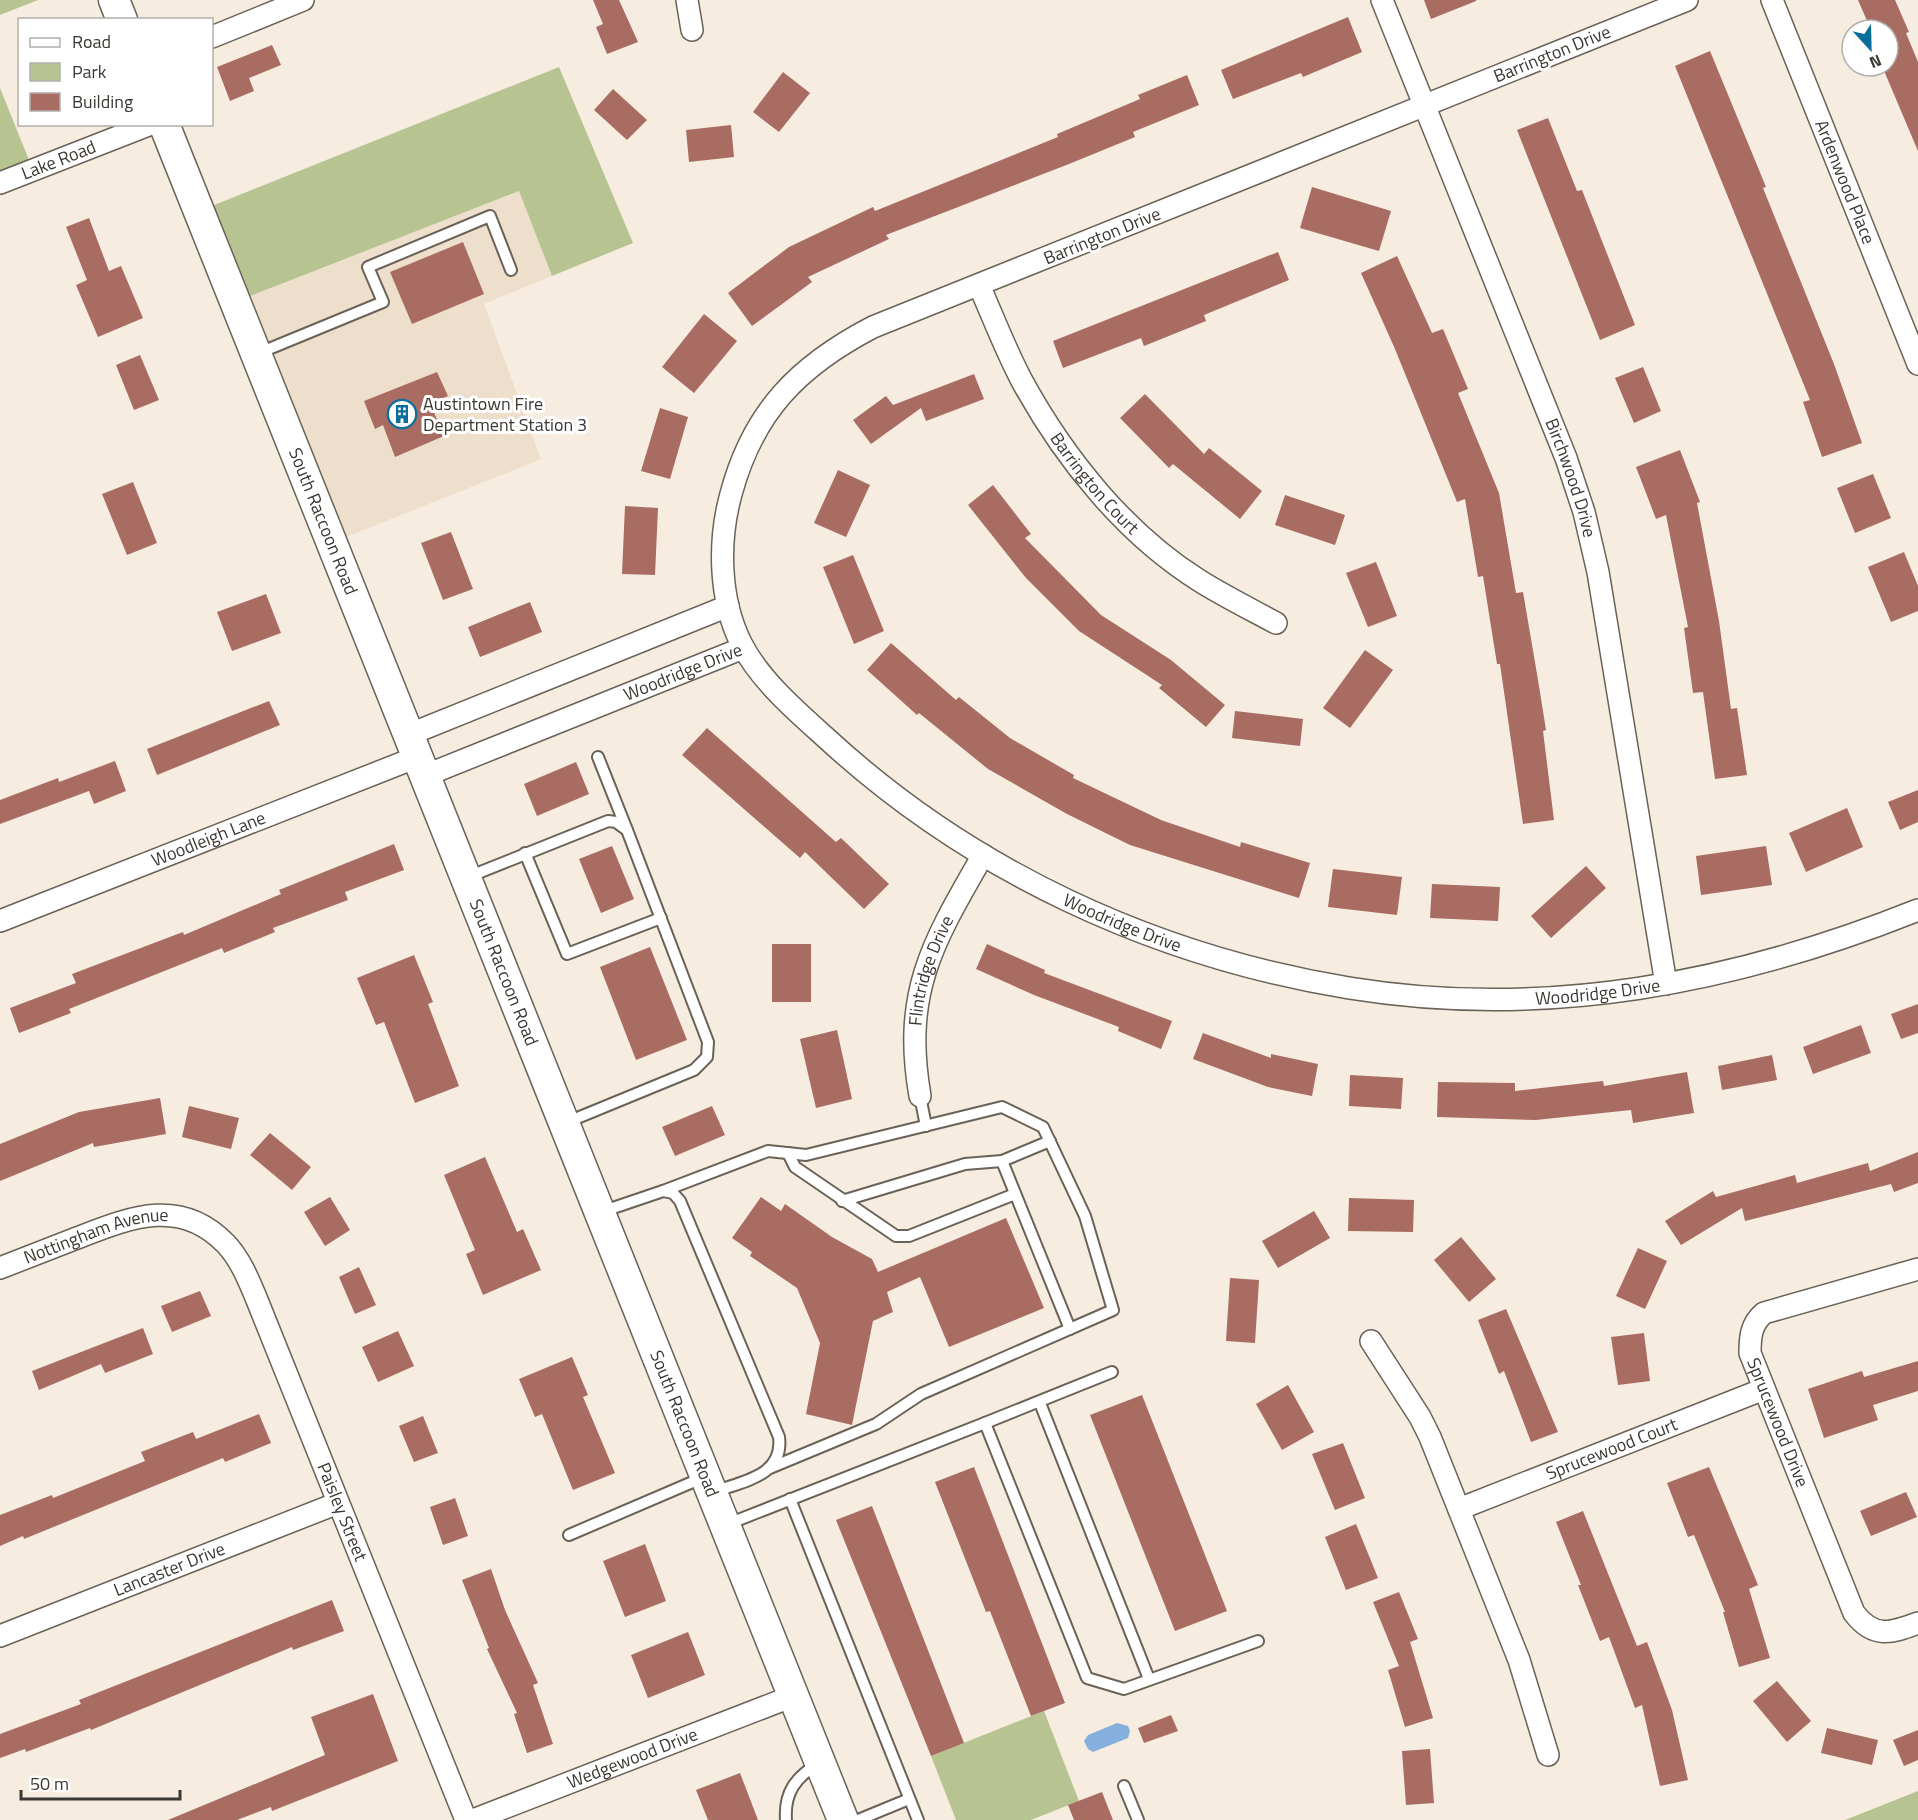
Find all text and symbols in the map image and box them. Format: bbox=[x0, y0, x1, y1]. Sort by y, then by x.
legend bbox=[18, 18, 213, 126]
street label: Barrington Drive bbox=[1489, 18, 1614, 89]
north arrow bbox=[1840, 18, 1900, 78]
text: Road bbox=[72, 28, 111, 55]
text: N bbox=[1866, 49, 1885, 75]
text: Park bbox=[72, 58, 107, 85]
text: Building bbox=[72, 88, 133, 115]
street label: Ardenwood Place bbox=[1808, 116, 1882, 248]
street label: Lake Road bbox=[17, 133, 100, 186]
street label: Barrington Drive bbox=[1039, 200, 1164, 271]
place label: Austintown Fire Department Station 3 bbox=[423, 390, 587, 438]
building icon: Austintown Fire Department Station 3 bbox=[386, 398, 418, 430]
street label: Birchwood Drive bbox=[1538, 414, 1603, 540]
street label: Barrington Court bbox=[1044, 427, 1146, 541]
street label: South Raccoon Road bbox=[282, 444, 365, 599]
street label: Woodridge Drive bbox=[619, 636, 746, 708]
street label: Woodleigh Lane bbox=[147, 804, 269, 873]
street label: Woodridge Drive bbox=[1059, 886, 1185, 958]
street label: South Raccoon Road bbox=[463, 895, 546, 1050]
street label: Flintridge Drive bbox=[901, 910, 960, 1027]
street label: Woodridge Drive bbox=[1534, 971, 1662, 1012]
street label: Nottingham Avenue bbox=[20, 1201, 169, 1271]
street label: South Raccoon Road bbox=[643, 1346, 726, 1501]
street label: Sprucewood Drive bbox=[1740, 1353, 1816, 1491]
street label: Sprucewood Court bbox=[1542, 1410, 1682, 1487]
street label: Paisley Street bbox=[311, 1458, 375, 1566]
street label: Lancaster Drive bbox=[110, 1535, 229, 1603]
street label: Wedgewood Drive bbox=[563, 1720, 702, 1795]
scale bar bbox=[21, 1763, 180, 1801]
text: 50 m bbox=[30, 1770, 69, 1797]

